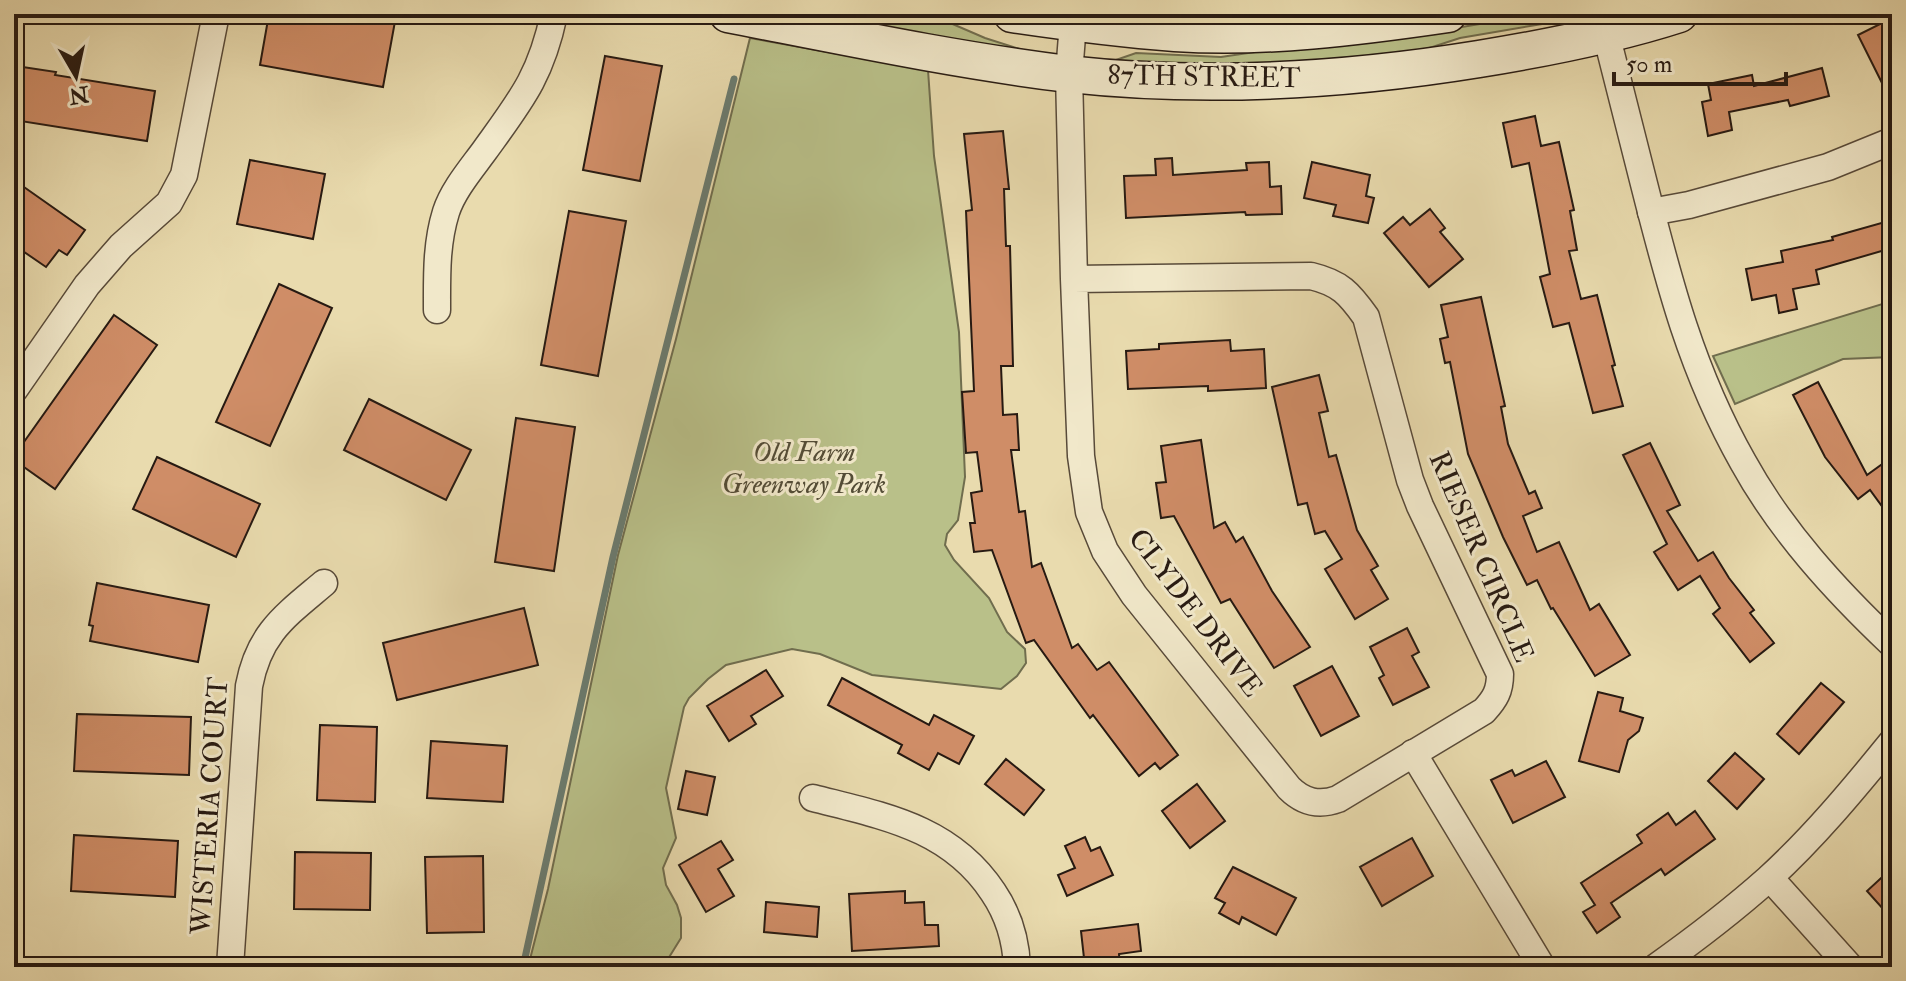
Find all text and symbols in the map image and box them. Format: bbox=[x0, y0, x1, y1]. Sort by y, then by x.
north arrow bbox=[36, 36, 116, 116]
scale bar bbox=[1614, 36, 1786, 86]
text: 50 m bbox=[1626, 49, 1673, 80]
street label: 87TH STREET bbox=[1107, 58, 1301, 96]
text: N bbox=[67, 79, 92, 110]
park label: Old Farm Greenway Park bbox=[722, 435, 886, 502]
street label: RIESER CIRCLE bbox=[1421, 446, 1541, 668]
street label: CLYDE DRIVE bbox=[1120, 522, 1270, 704]
street label: WISTERIA COURT bbox=[183, 676, 236, 937]

